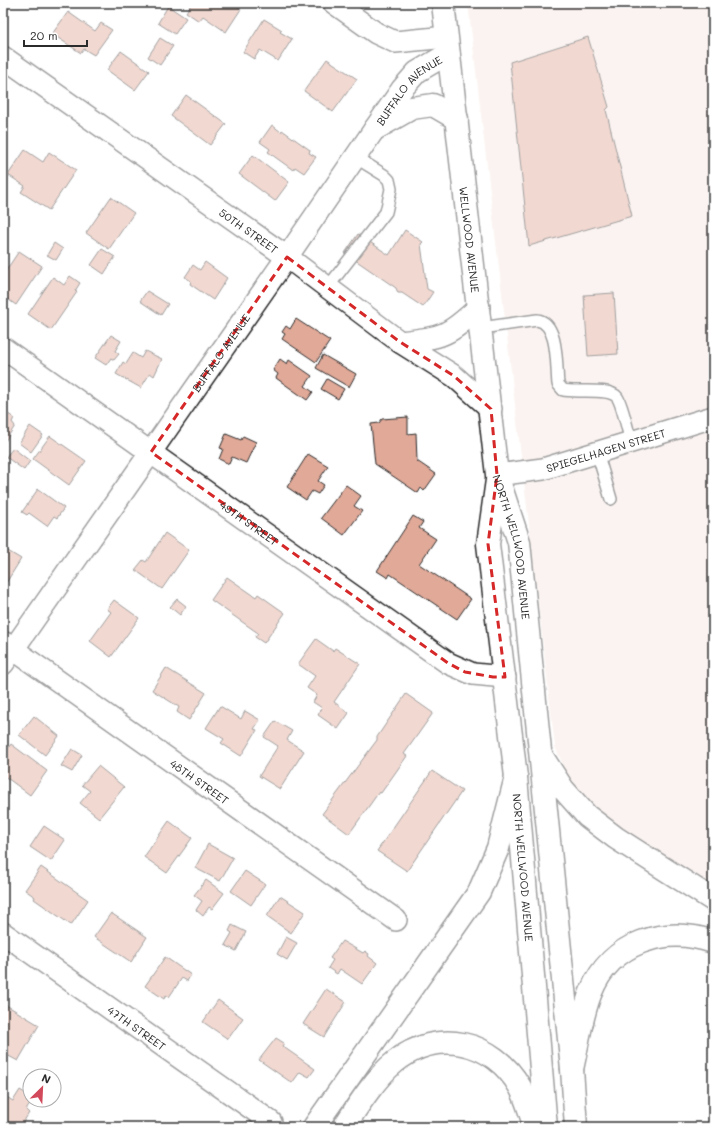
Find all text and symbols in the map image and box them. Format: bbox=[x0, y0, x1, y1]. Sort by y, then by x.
scale bar bbox=[24, 22, 87, 48]
text: 20 m bbox=[30, 27, 58, 43]
street label: BUFFALO AVENUE bbox=[372, 52, 444, 128]
street label: WELLWOOD AVENUE bbox=[457, 185, 484, 293]
street label: 50TH STREET bbox=[217, 204, 282, 256]
street label: BUFFALO AVENUE bbox=[188, 310, 253, 394]
street label: SPIEGELHAGEN STREET bbox=[544, 424, 667, 475]
street label: NORTH WELLWOOD AVENUE bbox=[490, 472, 534, 620]
street label: 49TH STREET bbox=[217, 497, 282, 548]
street label: 48TH STREET bbox=[167, 755, 232, 807]
street label: NORTH WELLWOOD AVENUE bbox=[510, 793, 538, 942]
street label: 47TH STREET bbox=[105, 1002, 169, 1053]
north arrow bbox=[22, 1068, 62, 1108]
text: N bbox=[39, 1070, 53, 1087]

